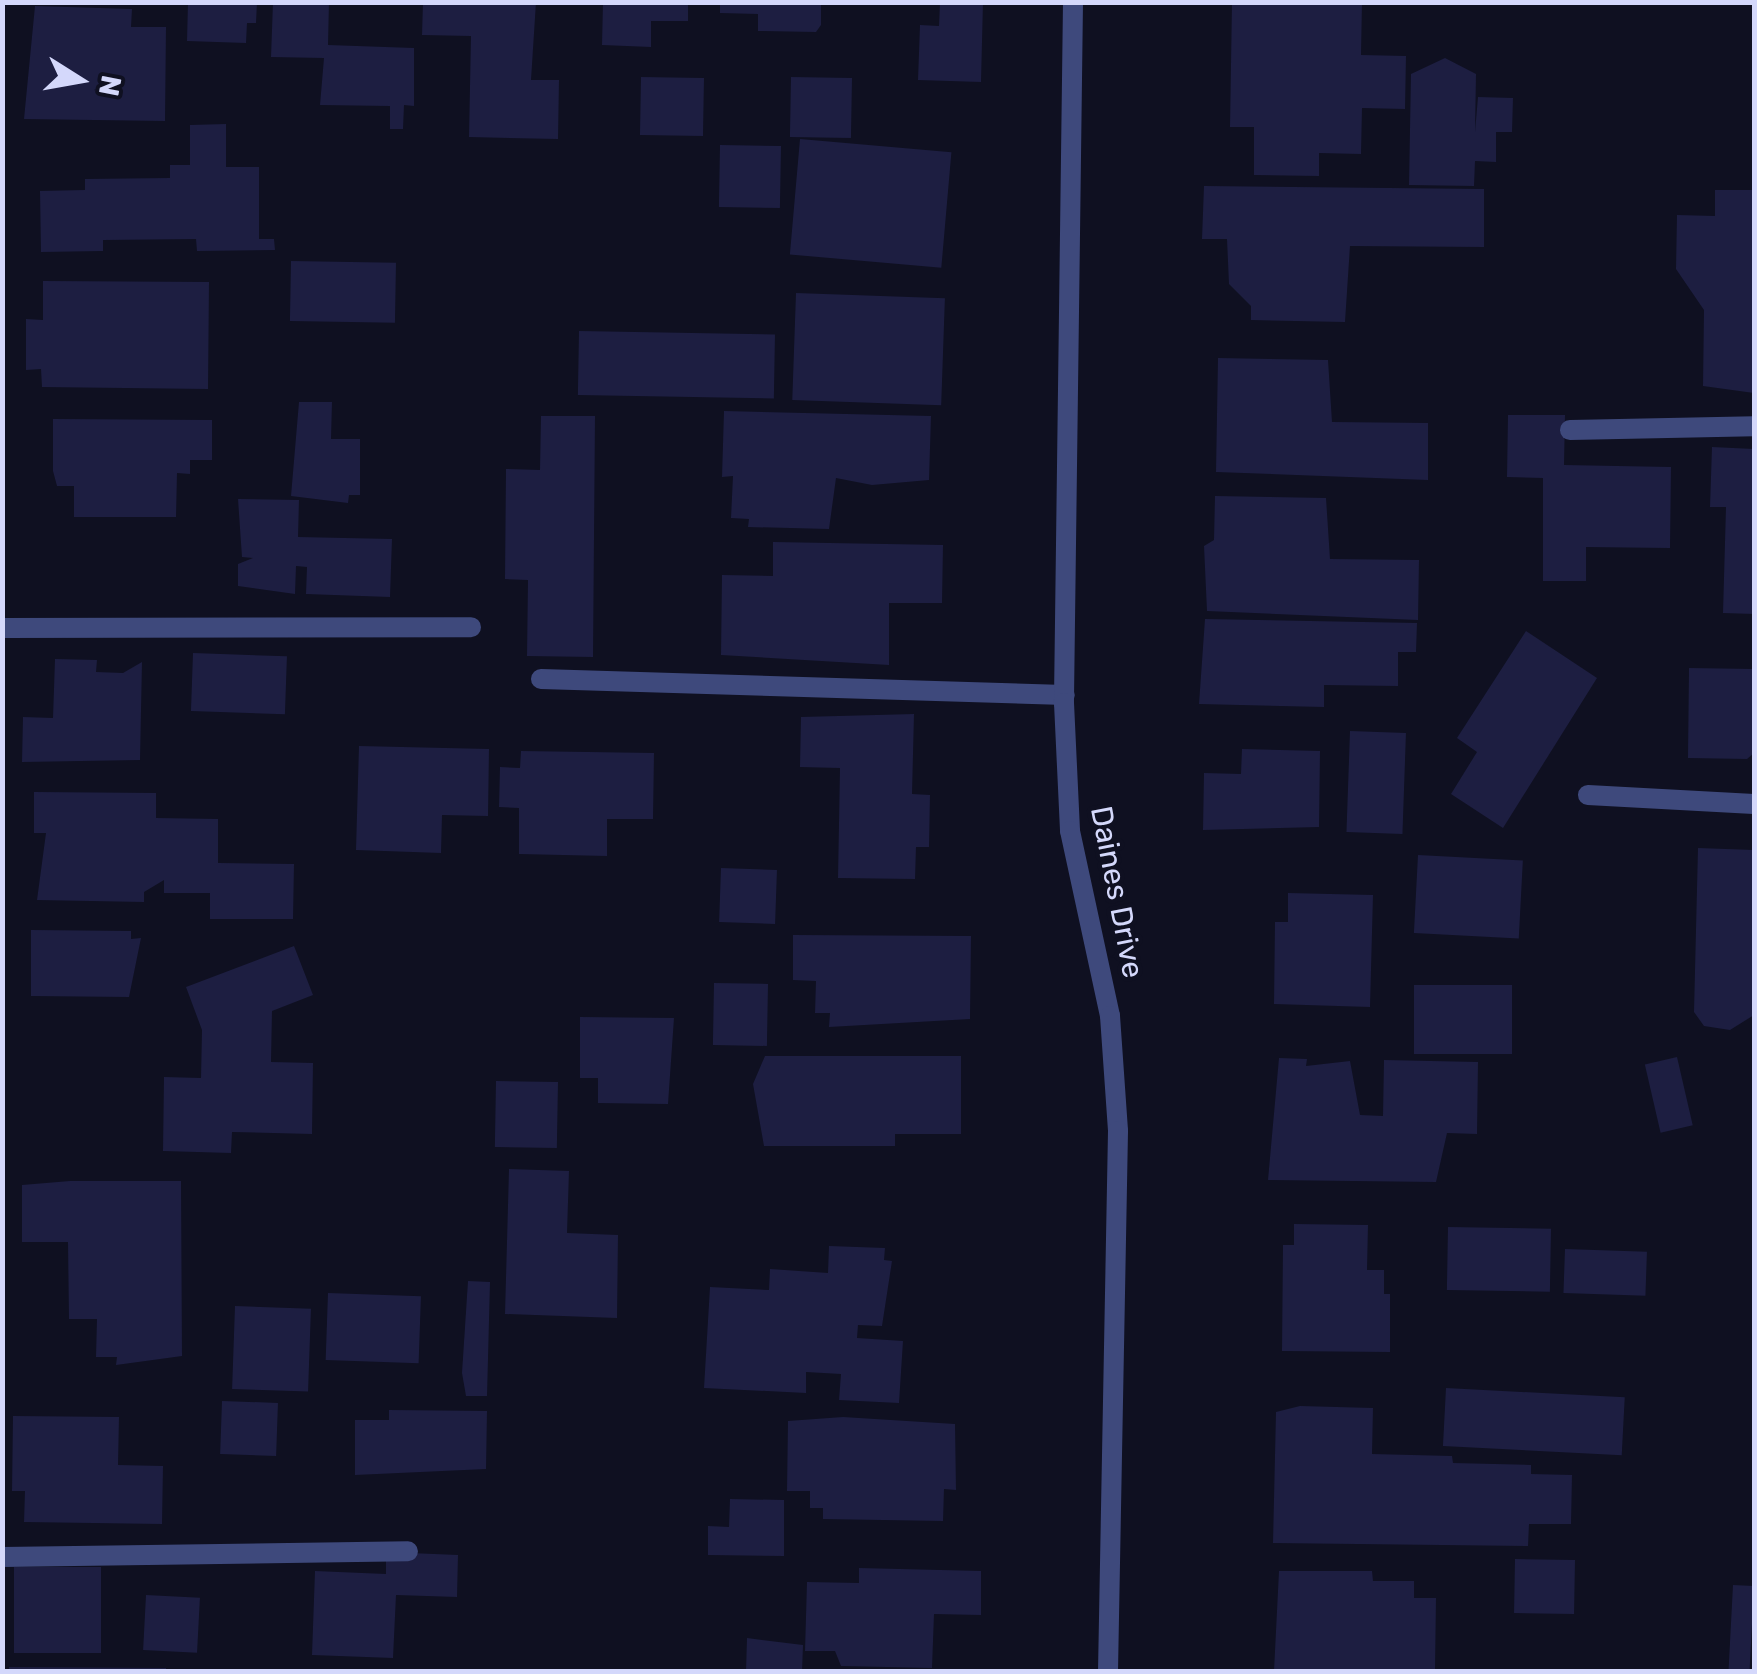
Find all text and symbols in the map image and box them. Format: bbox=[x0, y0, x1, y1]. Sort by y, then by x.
north arrow bbox=[30, 30, 130, 130]
text: N bbox=[92, 73, 128, 99]
street label: Daines Drive bbox=[1083, 803, 1151, 981]

